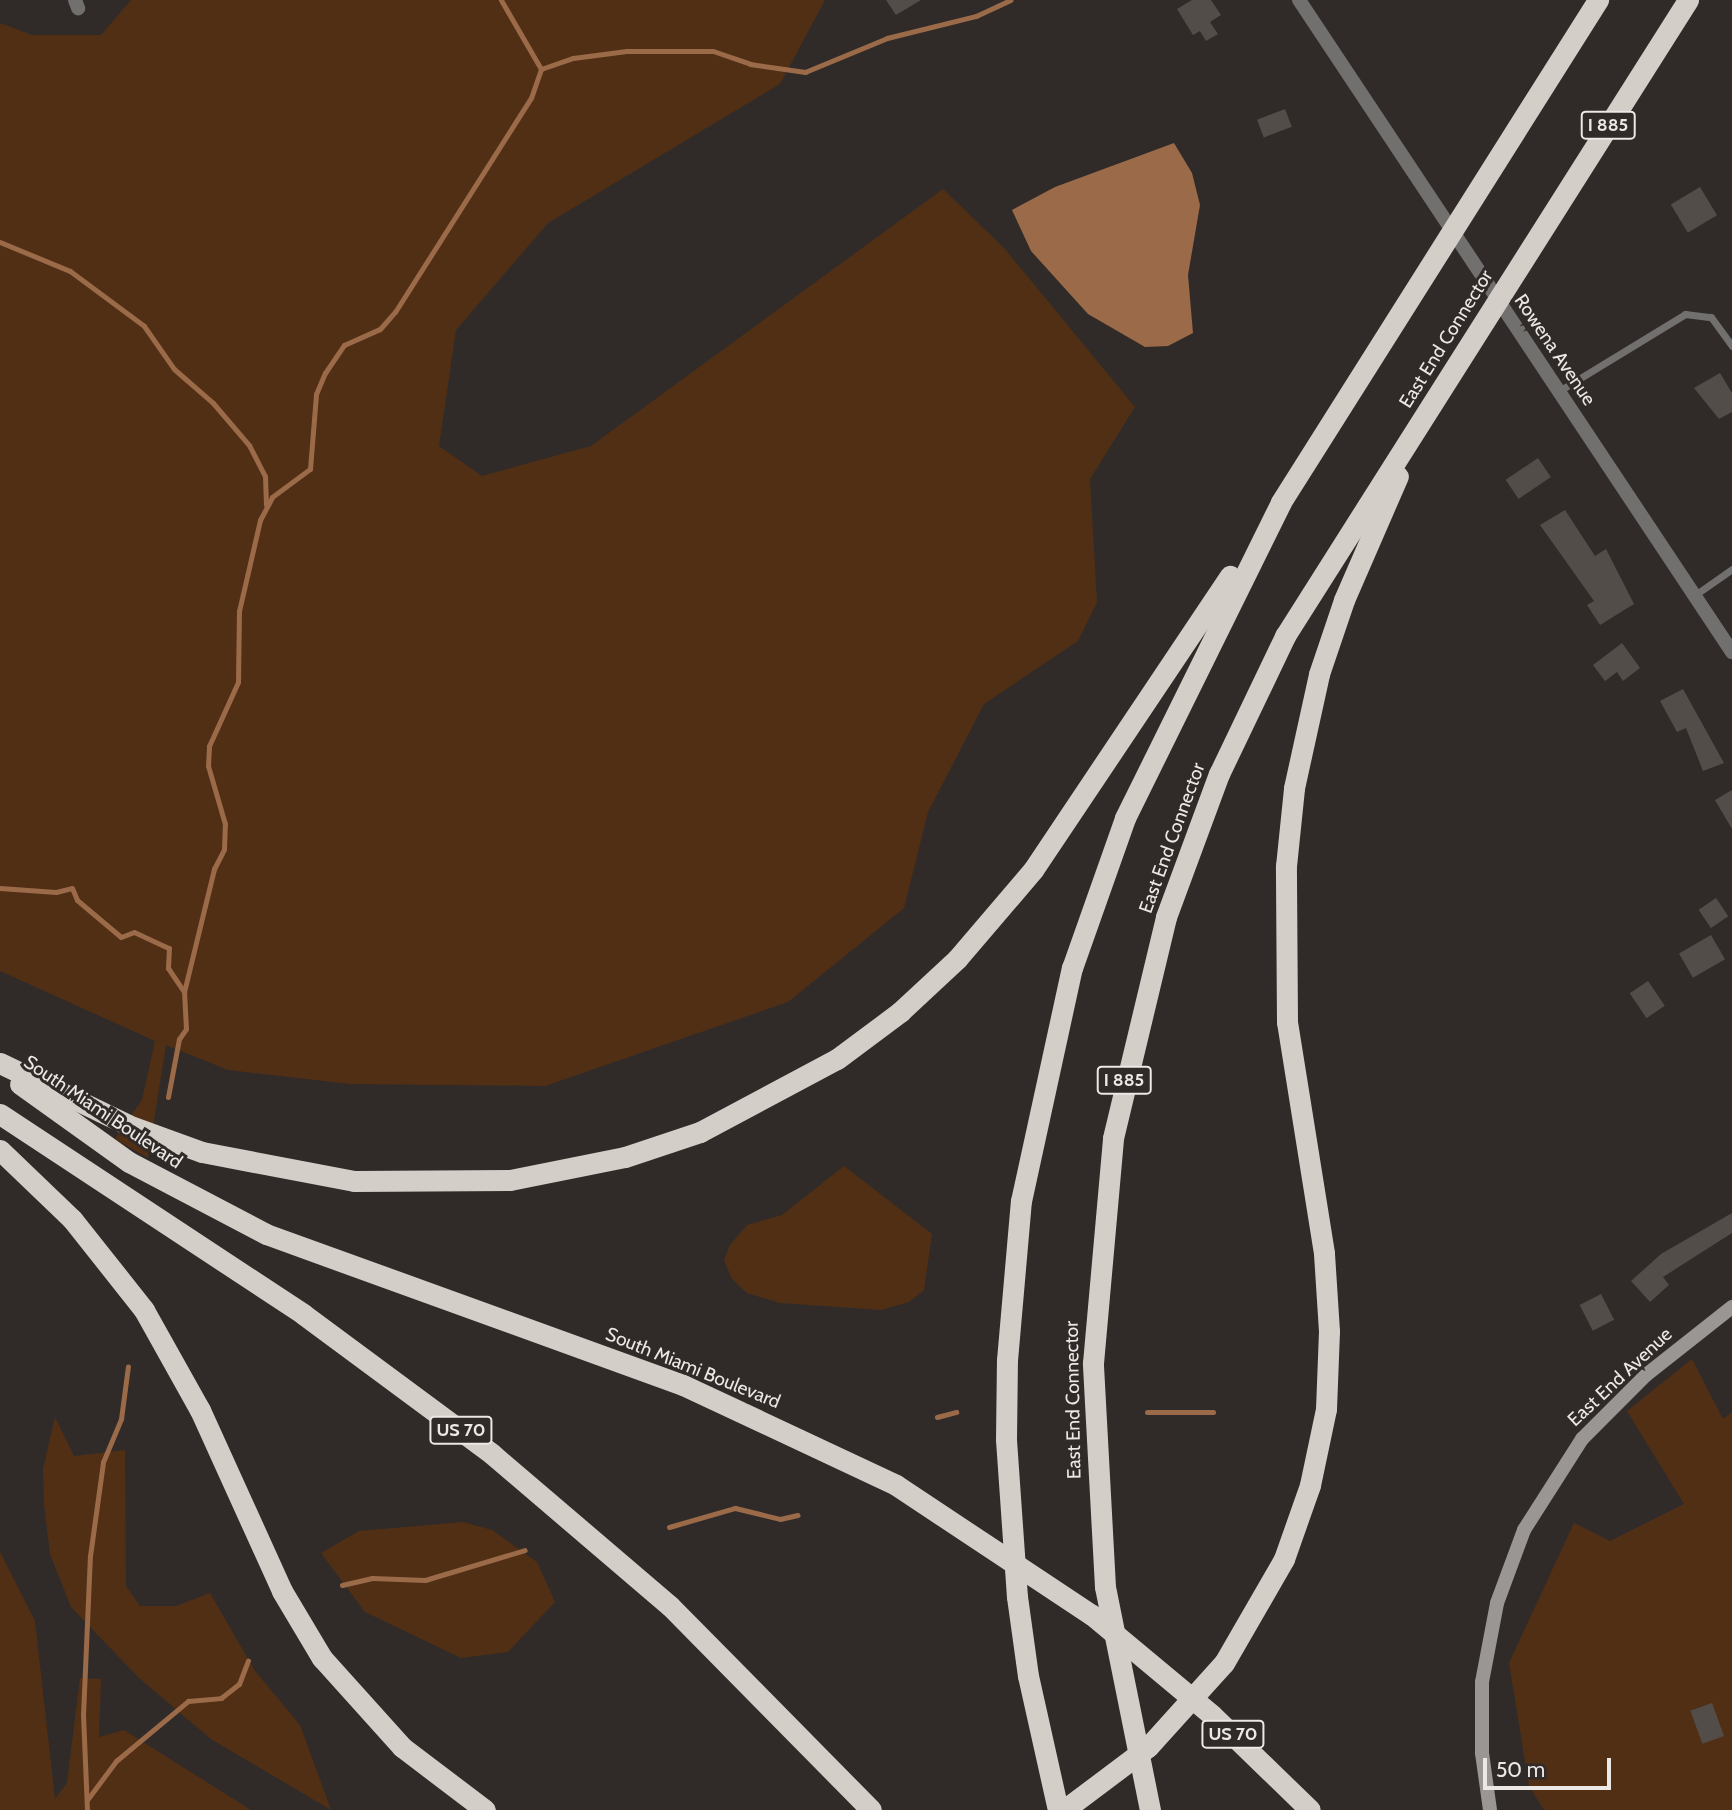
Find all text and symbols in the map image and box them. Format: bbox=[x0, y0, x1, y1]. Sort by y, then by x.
road number: I 885 bbox=[1580, 110, 1636, 140]
street label: East End Connector bbox=[1394, 266, 1498, 412]
street label: Rowena Avenue bbox=[1509, 290, 1601, 410]
street label: East End Connector bbox=[1134, 760, 1210, 916]
street label: South Miami Boulevard bbox=[19, 1050, 187, 1174]
road number: I 885 bbox=[1096, 1065, 1152, 1094]
street label: East End Connector bbox=[1060, 1321, 1086, 1479]
street label: South Miami Boulevard bbox=[602, 1323, 784, 1413]
street label: East End Avenue bbox=[1563, 1323, 1677, 1431]
road number: US 70 bbox=[428, 1415, 494, 1444]
road number: US 70 bbox=[1200, 1720, 1266, 1749]
scale bar bbox=[1487, 1744, 1615, 1788]
text: 50 m bbox=[1496, 1757, 1545, 1782]

